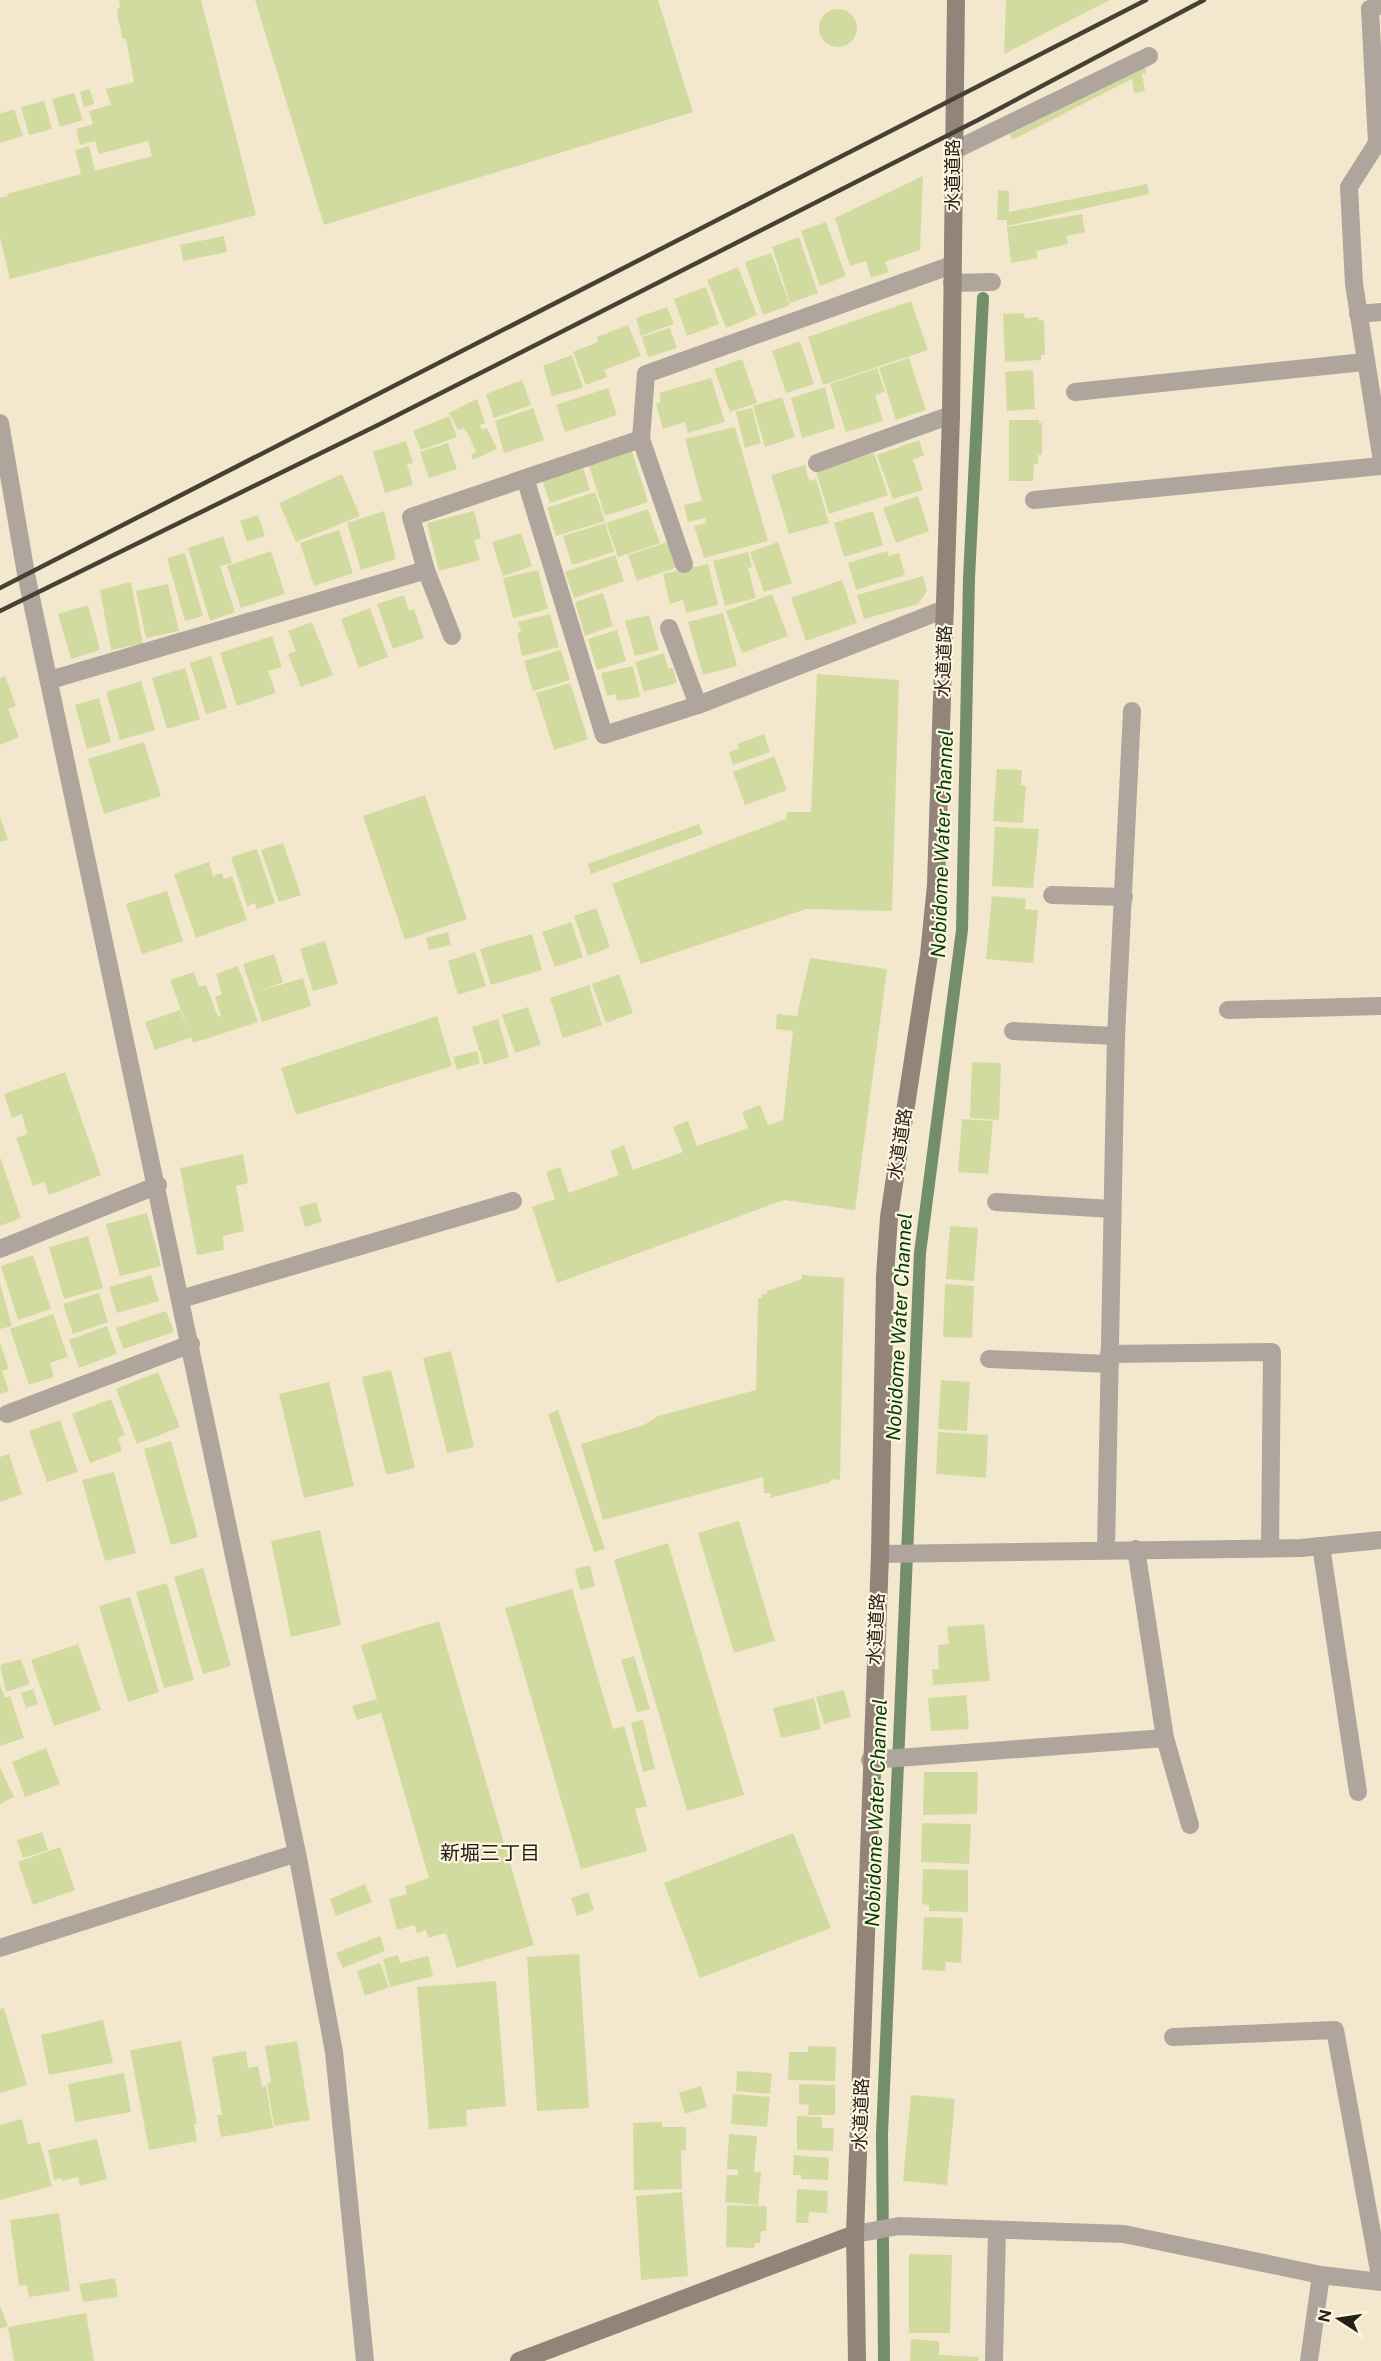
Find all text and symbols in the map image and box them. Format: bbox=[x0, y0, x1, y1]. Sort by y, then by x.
street label: 水道道路 bbox=[942, 139, 963, 211]
street label: 水道道路 bbox=[932, 625, 955, 697]
water label: Nobidome Water Channel bbox=[926, 730, 958, 958]
street label: 水道道路 bbox=[884, 1107, 916, 1181]
water label: Nobidome Water Channel bbox=[881, 1212, 917, 1442]
street label: 水道道路 bbox=[863, 1592, 888, 1665]
water label: Nobidome Water Channel bbox=[860, 1699, 892, 1927]
district label: 新堀三丁目 bbox=[440, 1841, 540, 1865]
street label: 水道道路 bbox=[849, 2078, 872, 2150]
north arrow bbox=[1309, 2289, 1369, 2349]
text: N bbox=[1314, 2308, 1335, 2324]

